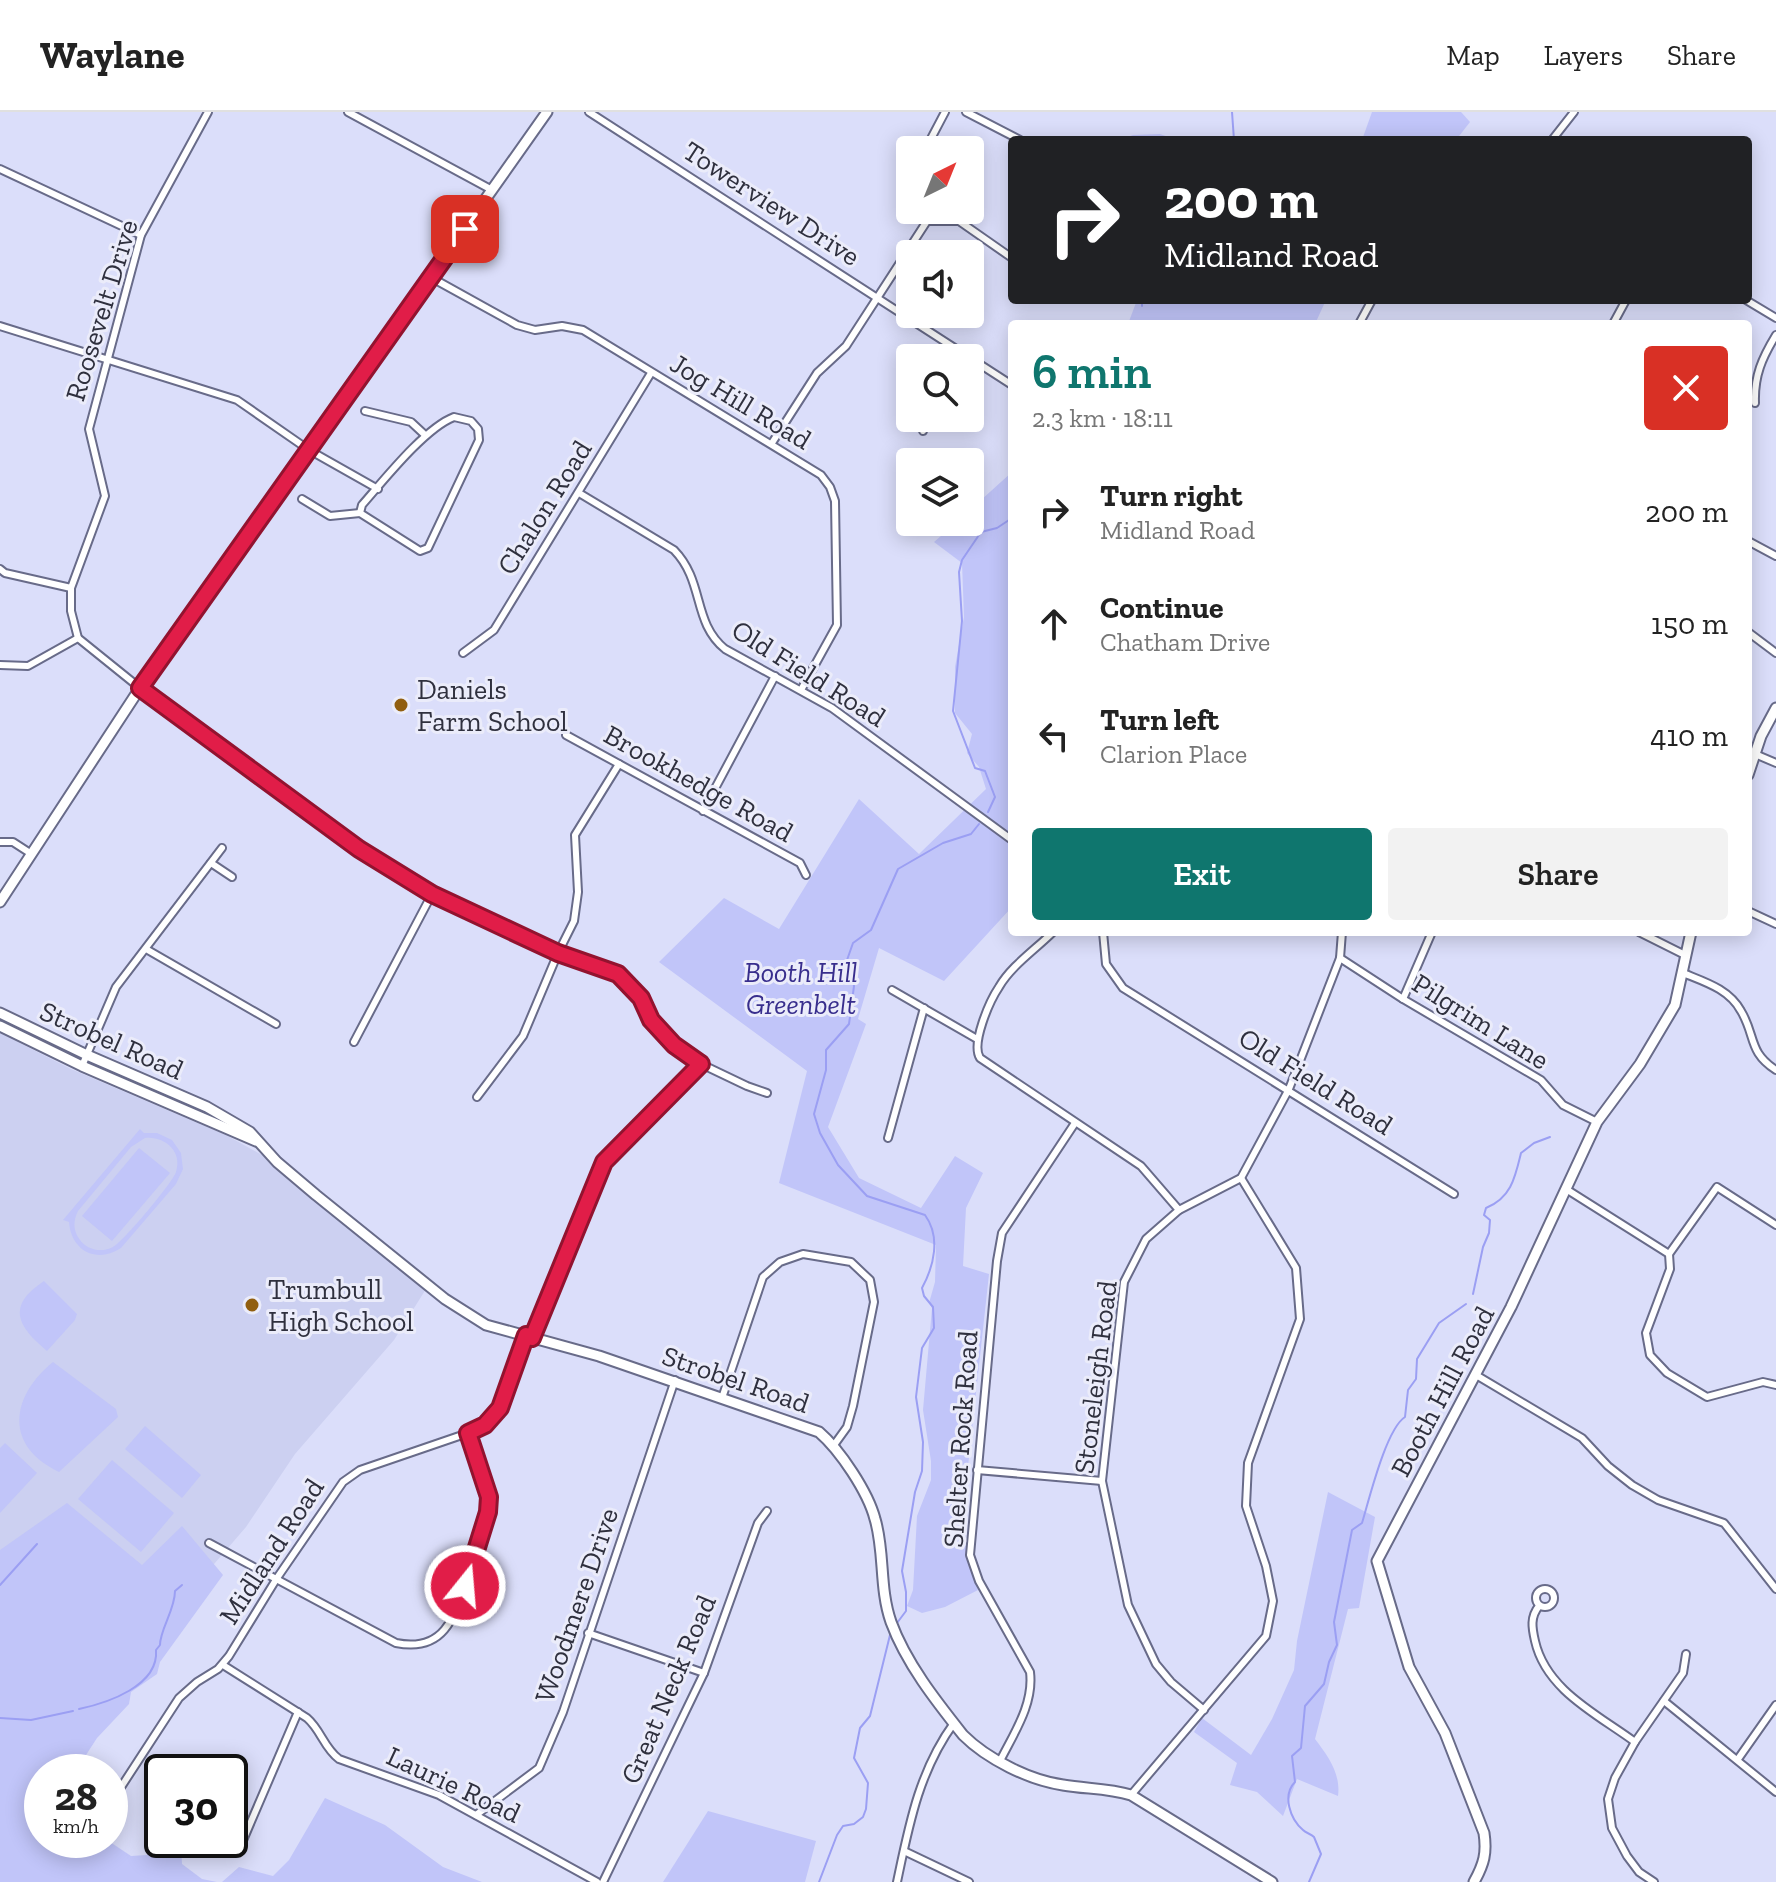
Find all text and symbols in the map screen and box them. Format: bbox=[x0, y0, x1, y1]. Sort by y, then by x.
text: Waylane bbox=[40, 32, 185, 78]
text: Map bbox=[1446, 39, 1500, 72]
text: Layers bbox=[1544, 39, 1623, 72]
text: Share bbox=[1667, 39, 1736, 72]
street label: Towerview Drive bbox=[677, 134, 866, 273]
north arrow bbox=[896, 136, 984, 224]
map controls bbox=[896, 136, 984, 536]
text: 200 m bbox=[1164, 165, 1318, 232]
icon: right bbox=[1032, 168, 1136, 272]
pin bbox=[431, 195, 499, 263]
icon: arrive bbox=[443, 207, 487, 251]
street label: Roosevelt Drive bbox=[58, 216, 145, 405]
text: Midland Road bbox=[1164, 233, 1379, 276]
button: sound bbox=[896, 240, 984, 328]
text: 6 min bbox=[1032, 343, 1151, 400]
button: search bbox=[896, 344, 984, 432]
street label: Jog Hill Road bbox=[664, 346, 817, 456]
button: close bbox=[1644, 346, 1728, 430]
text: 2.3 km · 18:11 bbox=[1032, 402, 1173, 434]
street label: Chalon Road bbox=[490, 434, 599, 580]
button: layers bbox=[896, 448, 984, 536]
text: Turn right bbox=[1100, 478, 1242, 514]
icon: right bbox=[1032, 490, 1076, 534]
text: 200 m bbox=[1645, 494, 1728, 530]
text: Midland Road bbox=[1100, 514, 1255, 546]
text: Continue bbox=[1100, 590, 1224, 626]
icon: ahead bbox=[1032, 602, 1076, 646]
text: 150 m bbox=[1651, 606, 1728, 642]
street label: Old Field Road bbox=[726, 613, 892, 734]
text: Chatham Drive bbox=[1100, 626, 1270, 658]
place label: Daniels Farm School bbox=[417, 673, 568, 738]
marker: Daniels Farm School bbox=[392, 696, 410, 714]
text: Turn left bbox=[1100, 702, 1219, 738]
icon: left bbox=[1032, 714, 1076, 758]
street label: Brookhedge Road bbox=[598, 718, 799, 849]
text: 410 m bbox=[1650, 718, 1728, 754]
text: Clarion Place bbox=[1100, 738, 1247, 770]
button: Exit bbox=[1032, 828, 1372, 920]
button: Share bbox=[1388, 828, 1728, 920]
park label: Booth Hill Greenbelt bbox=[744, 956, 858, 1021]
street label: Pilgrim Lane bbox=[1406, 966, 1555, 1076]
street label: Strobel Road bbox=[35, 994, 189, 1087]
street label: Old Field Road bbox=[1233, 1021, 1399, 1142]
place label: Trumbull High School bbox=[268, 1273, 414, 1338]
street label: Stoneleigh Road bbox=[1067, 1278, 1124, 1476]
marker: Trumbull High School bbox=[243, 1296, 261, 1314]
street label: Booth Hill Road bbox=[1384, 1300, 1501, 1482]
street label: Shelter Rock Road bbox=[936, 1329, 985, 1549]
street label: Strobel Road bbox=[658, 1339, 814, 1420]
street label: Midland Road bbox=[212, 1472, 331, 1630]
street label: Woodmere Drive bbox=[528, 1504, 625, 1707]
position arrow bbox=[423, 1544, 507, 1628]
street label: Great Neck Road bbox=[614, 1590, 723, 1789]
street label: Laurie Road bbox=[382, 1739, 526, 1830]
speed limit sign: 30 bbox=[144, 1754, 248, 1858]
text: 28 bbox=[54, 1772, 98, 1820]
text: km/h bbox=[53, 1814, 99, 1838]

